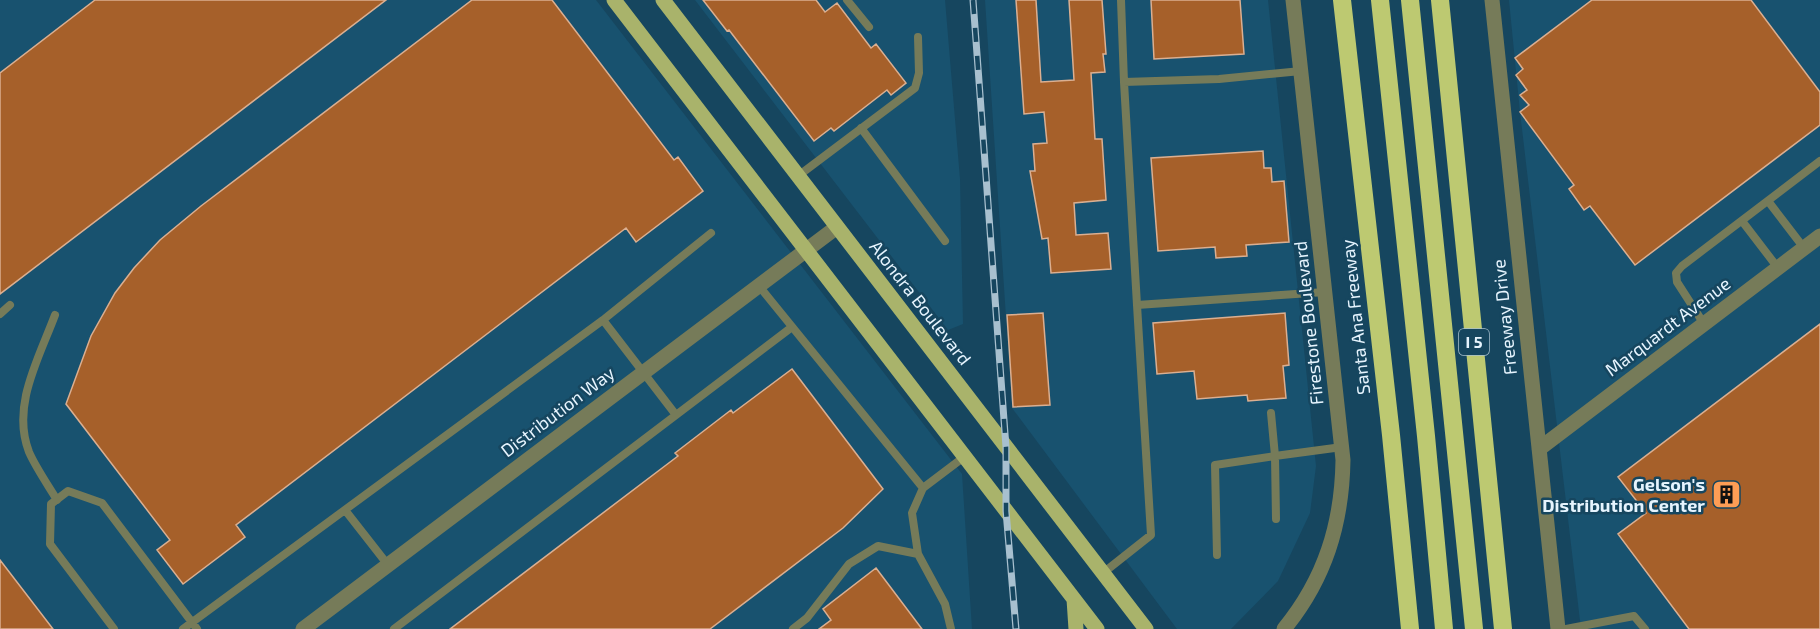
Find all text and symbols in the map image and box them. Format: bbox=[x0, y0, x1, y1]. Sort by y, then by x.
street label: Alondra Boulevard bbox=[865, 236, 976, 369]
street label: Santa Ana Freeway bbox=[1336, 238, 1374, 396]
street label: Firestone Boulevard bbox=[1288, 240, 1328, 406]
street label: Freeway Drive bbox=[1487, 258, 1521, 376]
street label: Marquardt Avenue bbox=[1600, 272, 1734, 380]
road number: I 5 bbox=[1459, 329, 1489, 355]
street label: Distribution Way bbox=[496, 361, 619, 461]
place label: Gelson's Distribution Center bbox=[1542, 473, 1705, 516]
building icon: Gelson's Distribution Center bbox=[1710, 479, 1742, 511]

